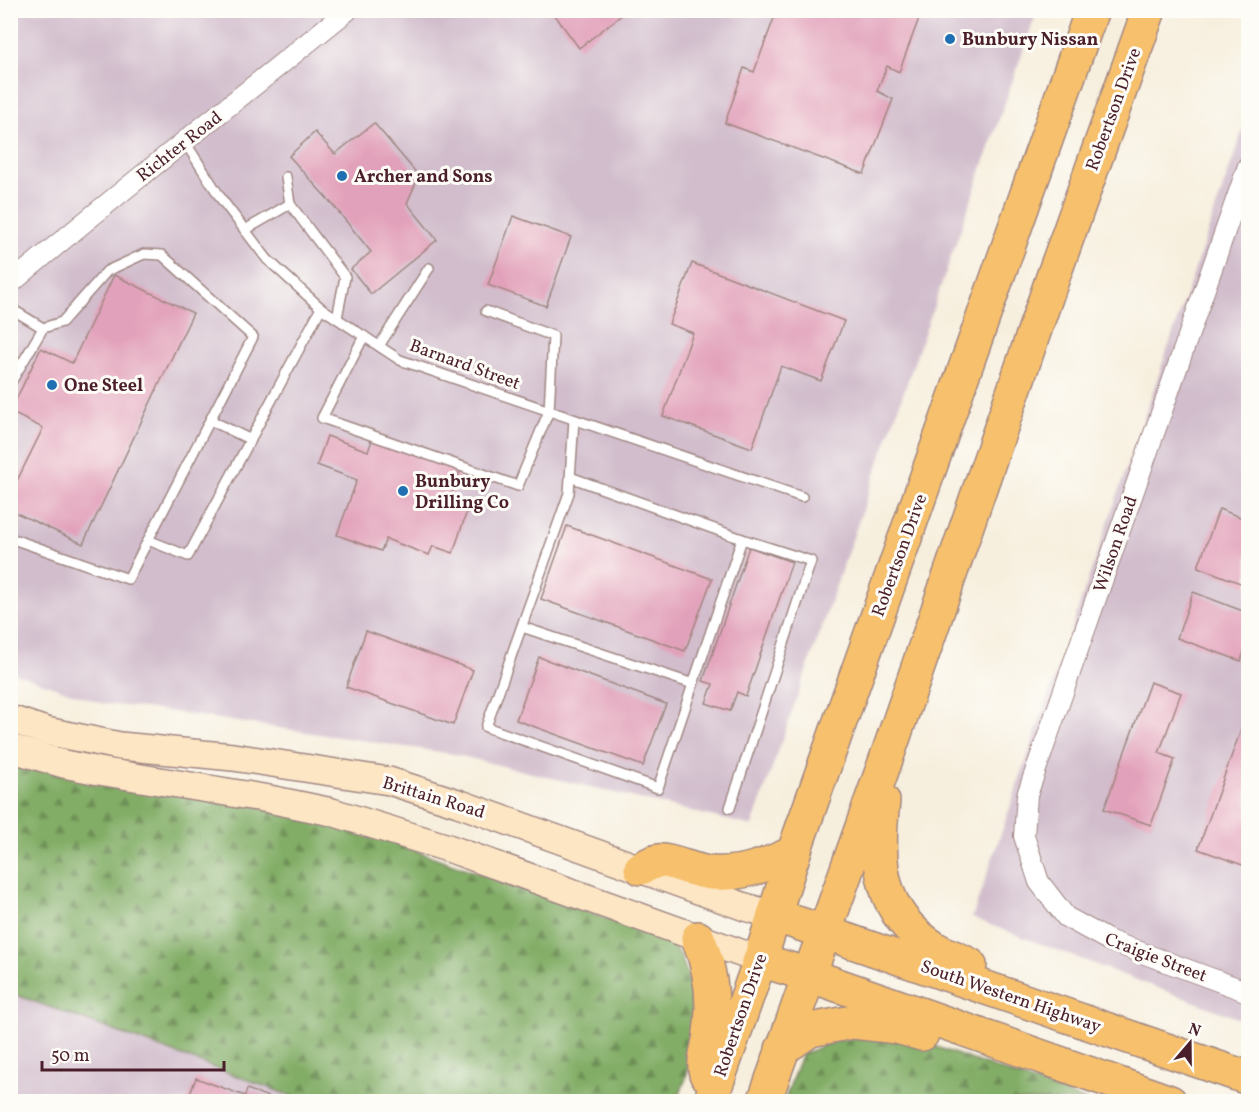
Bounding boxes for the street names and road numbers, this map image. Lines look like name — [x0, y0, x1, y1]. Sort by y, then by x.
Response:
street label: Robertson Drive — [1081, 45, 1148, 174]
street label: Richter Road — [132, 106, 228, 189]
street label: Barnard Street — [406, 334, 523, 397]
street label: Robertson Drive — [867, 491, 934, 620]
street label: Wilson Road — [1088, 493, 1145, 596]
street label: Brittain Road — [379, 771, 488, 826]
street label: Craigie Street — [1101, 927, 1210, 989]
street label: Robertson Drive — [709, 950, 774, 1081]
street label: South Western Highway — [917, 955, 1104, 1040]

